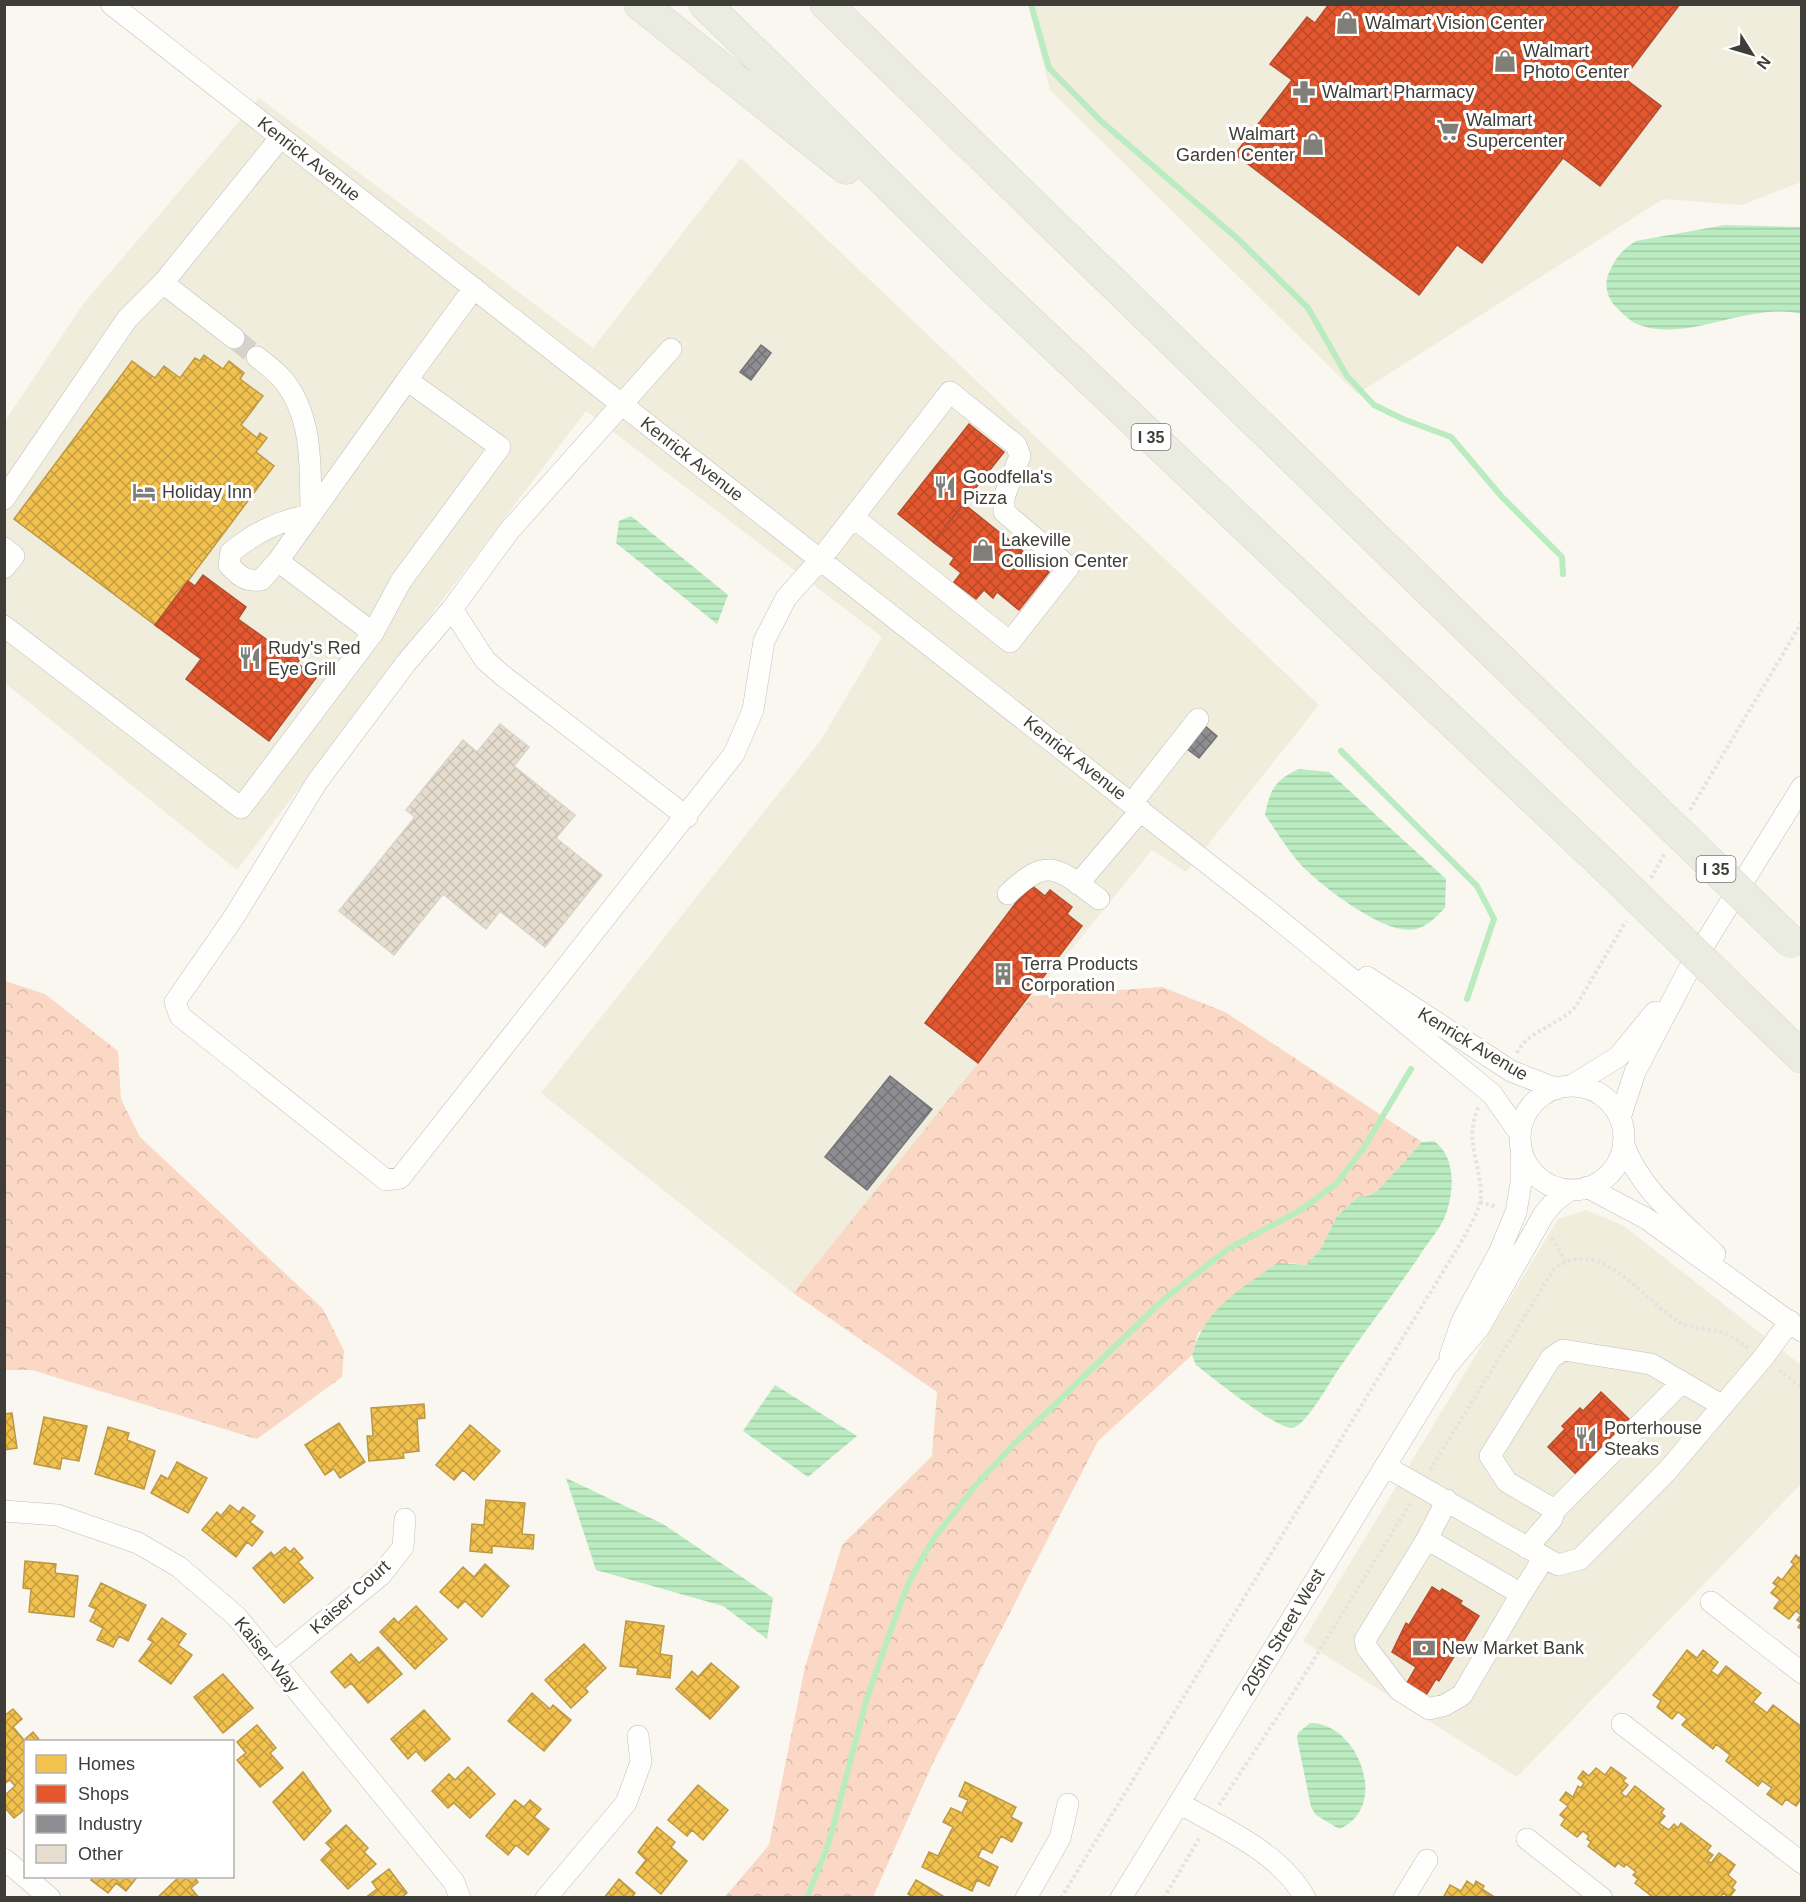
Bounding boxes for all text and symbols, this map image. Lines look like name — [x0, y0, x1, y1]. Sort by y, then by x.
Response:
shop icon: Walmart Vision Center — [1334, 10, 1360, 36]
place label: Walmart Vision Center — [1365, 13, 1544, 33]
north arrow — [1722, 24, 1782, 84]
place label: Walmart Photo Center — [1523, 41, 1629, 82]
shop icon: Walmart Photo Center — [1492, 48, 1518, 74]
text: N — [1753, 53, 1774, 72]
pharmacy icon: Walmart Pharmacy — [1291, 79, 1317, 105]
place label: Walmart Pharmacy — [1322, 82, 1474, 102]
place label: Walmart Supercenter — [1466, 110, 1564, 151]
street label: Kenrick Avenue — [254, 113, 364, 205]
supermarket icon: Walmart Supercenter — [1435, 117, 1461, 143]
place label: Walmart Garden Center — [1176, 124, 1295, 165]
shop icon: Walmart Garden Center — [1300, 131, 1326, 157]
street label: Kenrick Avenue — [637, 413, 747, 505]
road number: I 35 — [1132, 424, 1170, 450]
place label: Goodfella's Pizza — [963, 467, 1053, 508]
restaurant icon: Goodfella's Pizza — [932, 474, 958, 500]
hotel icon: Holiday Inn — [131, 479, 157, 505]
place label: Holiday Inn — [162, 482, 252, 502]
place label: Lakeville Collision Center — [1001, 530, 1128, 571]
shop icon: Lakeville Collision Center — [970, 537, 996, 563]
place label: Rudy's Red Eye Grill — [268, 638, 360, 679]
restaurant icon: Rudy's Red Eye Grill — [237, 645, 263, 671]
street label: Kenrick Avenue — [1020, 712, 1130, 804]
road number: I 35 — [1696, 856, 1736, 882]
place label: Terra Products Corporation — [1021, 954, 1138, 995]
building icon: Terra Products Corporation — [990, 961, 1016, 987]
street label: Kenrick Avenue — [1414, 1003, 1532, 1085]
place label: Porterhouse Steaks — [1604, 1418, 1702, 1459]
restaurant icon: Porterhouse Steaks — [1573, 1425, 1599, 1451]
street label: Kaiser Court — [306, 1556, 394, 1638]
street label: 205th Street West — [1237, 1565, 1329, 1699]
street label: Kaiser Way — [230, 1613, 304, 1697]
bank icon: New Market Bank — [1411, 1635, 1437, 1661]
place label: New Market Bank — [1442, 1638, 1585, 1658]
legend — [24, 1740, 234, 1878]
text: Homes — [78, 1754, 135, 1774]
text: Shops — [78, 1784, 129, 1804]
text: Industry — [78, 1814, 142, 1834]
text: Other — [78, 1844, 123, 1864]

